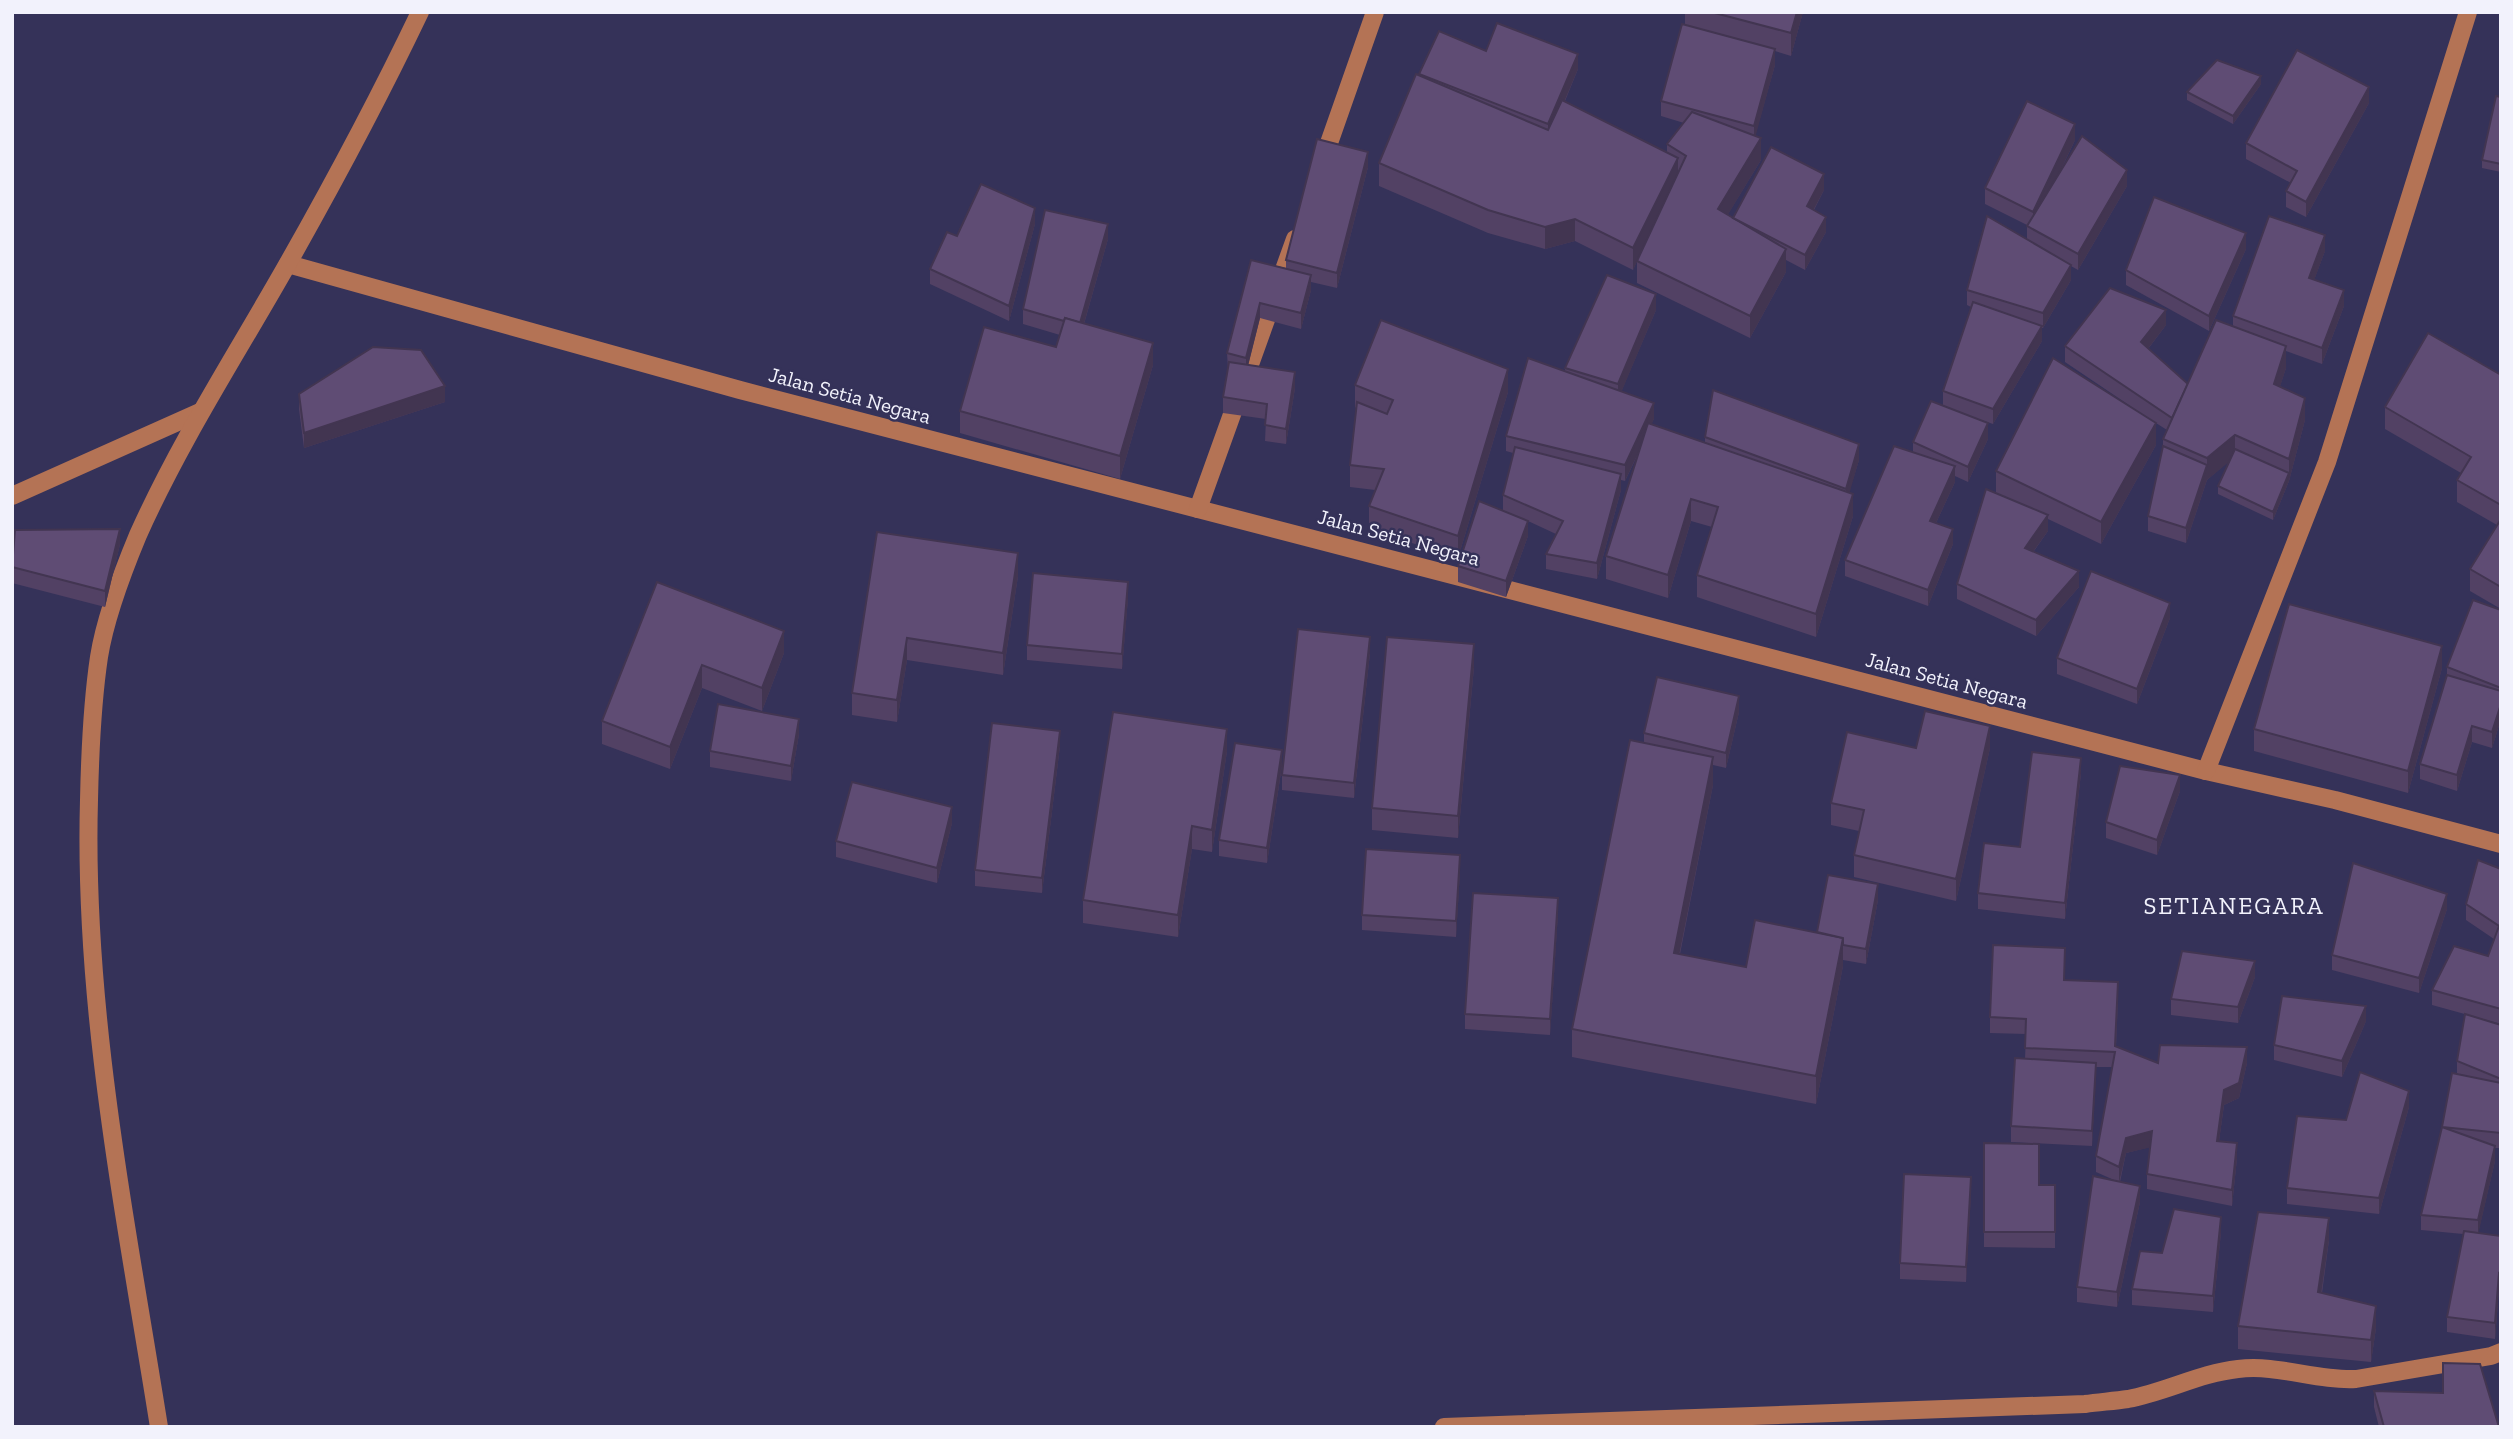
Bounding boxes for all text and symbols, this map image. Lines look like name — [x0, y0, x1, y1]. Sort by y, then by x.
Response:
street label: Jalan Setia Negara — [766, 361, 934, 429]
street label: Jalan Setia Negara — [1315, 503, 1483, 571]
street label: Jalan Setia Negara — [1863, 646, 2031, 714]
district label: SETIANEGARA — [2143, 891, 2325, 920]

